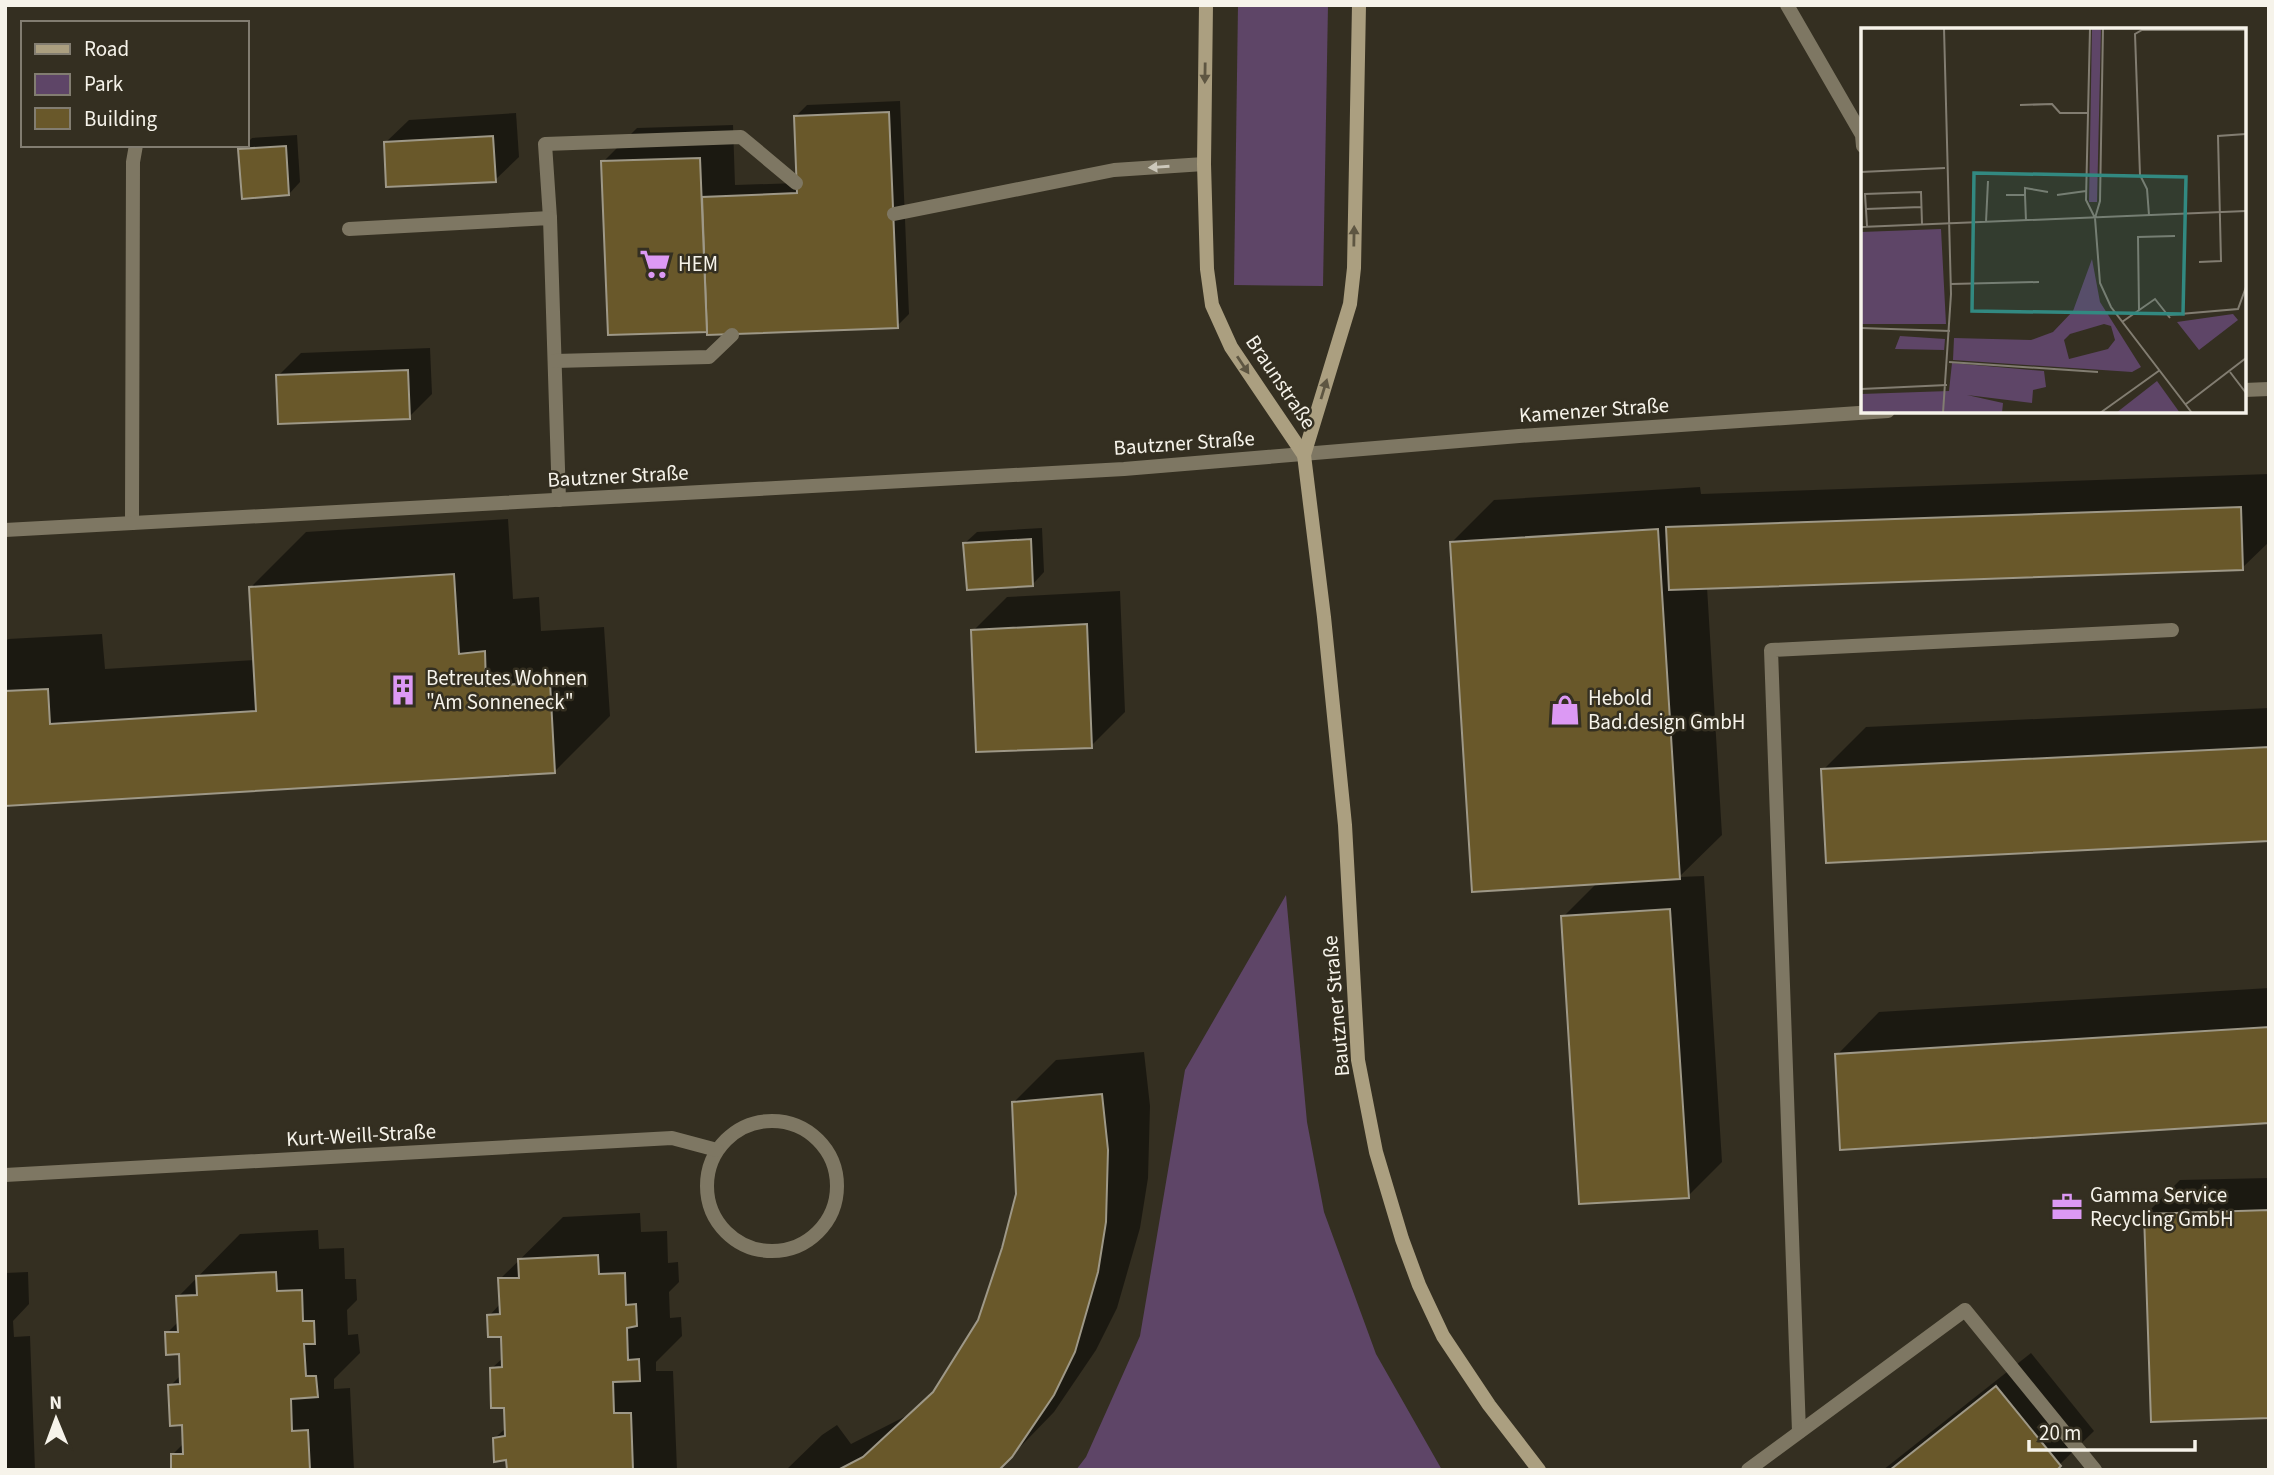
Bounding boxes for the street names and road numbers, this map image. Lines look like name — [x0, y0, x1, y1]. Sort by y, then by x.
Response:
street label: Braunstraße — [1238, 329, 1324, 435]
street label: Kamenzer Straße — [1518, 390, 1670, 430]
street label: Bautzner Straße — [1112, 423, 1256, 463]
street label: Bautzner Straße — [547, 457, 689, 495]
street label: Bautzner Straße — [1315, 934, 1357, 1078]
street label: Kurt-Weill-Straße — [285, 1116, 437, 1154]

